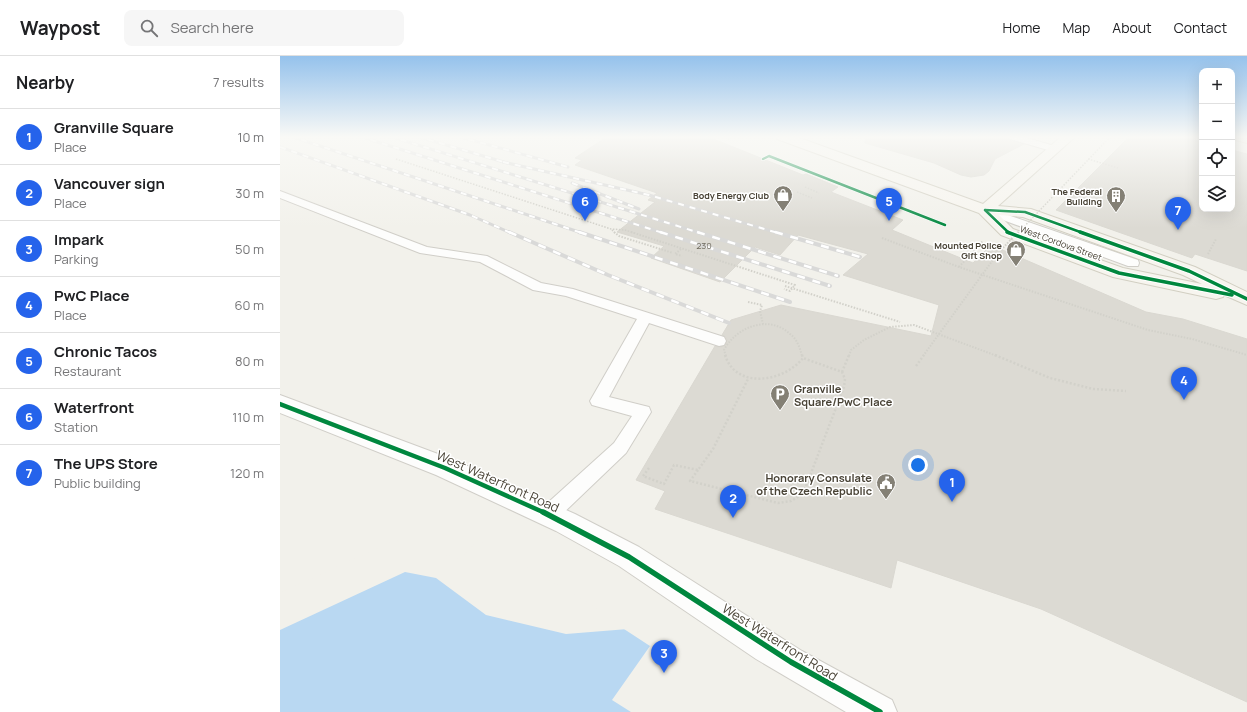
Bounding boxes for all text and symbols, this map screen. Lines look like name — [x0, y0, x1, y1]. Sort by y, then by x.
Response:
search box — [124, 10, 404, 46]
text: Waypost — [20, 15, 100, 41]
icon: search — [138, 17, 160, 39]
text: Search here — [170, 17, 254, 38]
text: Home — [1003, 18, 1040, 37]
text: Map — [1062, 18, 1090, 37]
text: About — [1112, 18, 1152, 37]
text: Contact — [1174, 18, 1227, 37]
map controls — [1199, 68, 1235, 212]
button: + — [1199, 68, 1235, 104]
text: Nearby — [16, 71, 74, 94]
text: 7 results — [213, 73, 264, 91]
button: − — [1199, 104, 1235, 140]
text: Granville Square — [54, 117, 174, 138]
text: 1 — [26, 128, 32, 146]
text: 10 m — [237, 128, 264, 146]
text: Place — [54, 138, 87, 156]
button: locate — [1199, 140, 1235, 176]
text: Vancouver sign — [54, 173, 165, 194]
button: layers — [1199, 176, 1235, 212]
text: 2 — [25, 184, 33, 202]
text: 30 m — [235, 184, 264, 202]
shop icon: Body Energy Club — [772, 184, 794, 212]
place label: The Federal Building — [1052, 185, 1102, 208]
building icon: The Federal Building — [1105, 185, 1127, 213]
pin: 6 — [572, 188, 598, 221]
pin: 5 — [876, 188, 902, 221]
place label: Body Energy Club — [693, 189, 769, 202]
text: Place — [54, 194, 87, 212]
pin: 7 — [1165, 197, 1191, 230]
street label: West Cordova Street — [1018, 222, 1104, 264]
text: Impark — [54, 229, 104, 250]
house number: 230 — [696, 239, 712, 252]
place label: Mounted Police Gift Shop — [934, 239, 1003, 262]
shop icon: Mounted Police Gift Shop — [1005, 239, 1027, 267]
text: 3 — [25, 240, 33, 258]
text: 50 m — [235, 240, 264, 258]
text: Parking — [54, 250, 98, 268]
text: PwC Place — [54, 285, 130, 306]
text: 4 — [25, 296, 33, 314]
text: 60 m — [234, 296, 264, 314]
text: Place — [54, 306, 87, 324]
text: Chronic Tacos — [54, 341, 157, 362]
text: 5 — [25, 352, 33, 370]
text: 80 m — [235, 352, 264, 370]
text: Restaurant — [54, 362, 121, 380]
pin: 4 — [1171, 367, 1197, 400]
place label: Granville Square/PwC Place — [794, 381, 893, 409]
parking icon: Granville Square/PwC Place — [769, 383, 791, 411]
text: Waterfront — [54, 397, 134, 418]
text: 6 — [25, 408, 33, 426]
text: 110 m — [232, 408, 264, 426]
text: Station — [54, 418, 98, 436]
street label: West Waterfront Road — [434, 446, 562, 516]
text: The UPS Store — [54, 453, 158, 474]
your location — [908, 455, 928, 475]
text: 7 — [26, 464, 32, 482]
text: 120 m — [230, 464, 264, 482]
pin: 1 — [939, 469, 965, 502]
place label: Honorary Consulate of the Czech Republic — [756, 470, 872, 498]
public building icon: Honorary Consulate of the Czech Republic — [875, 472, 897, 500]
text: Public building — [54, 474, 141, 492]
pin: 2 — [720, 485, 746, 518]
street label: West Waterfront Road — [719, 599, 841, 685]
pin: 3 — [651, 640, 677, 673]

